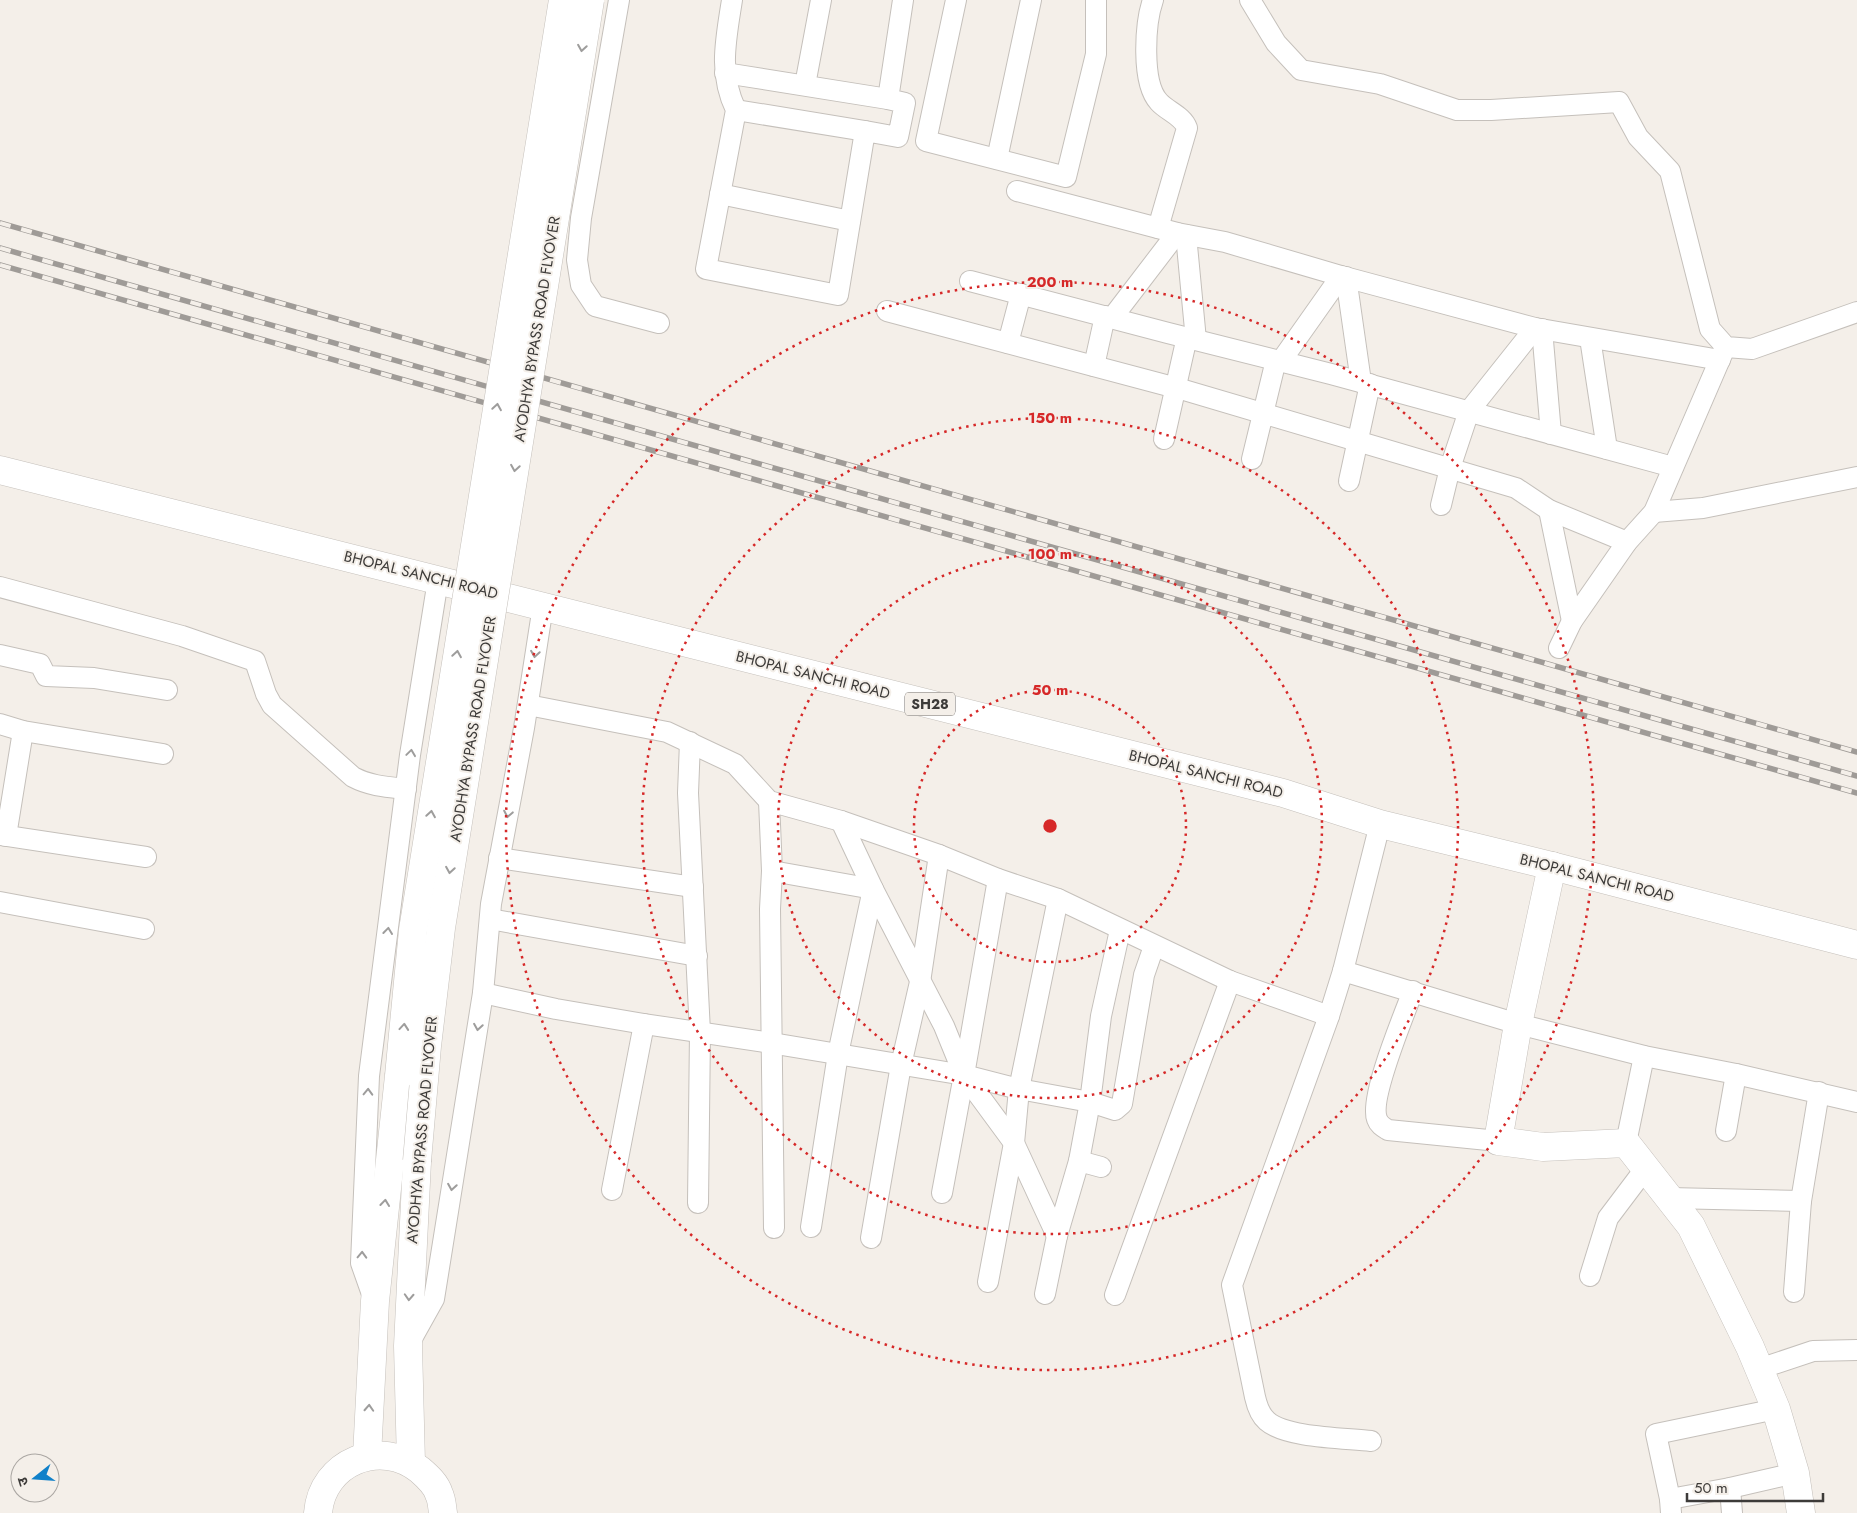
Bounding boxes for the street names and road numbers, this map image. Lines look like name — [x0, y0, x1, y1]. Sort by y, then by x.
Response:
street label: AYODHYA BYPASS ROAD FLYOVER — [508, 214, 566, 443]
street label: BHOPAL SANCHI ROAD — [342, 545, 500, 605]
street label: AYODHYA BYPASS ROAD FLYOVER — [444, 614, 502, 843]
street label: BHOPAL SANCHI ROAD — [734, 645, 892, 705]
road number: SH28 — [905, 692, 955, 716]
street label: BHOPAL SANCHI ROAD — [1127, 744, 1285, 804]
street label: BHOPAL SANCHI ROAD — [1518, 848, 1676, 908]
street label: AYODHYA BYPASS ROAD FLYOVER — [401, 1015, 443, 1245]

